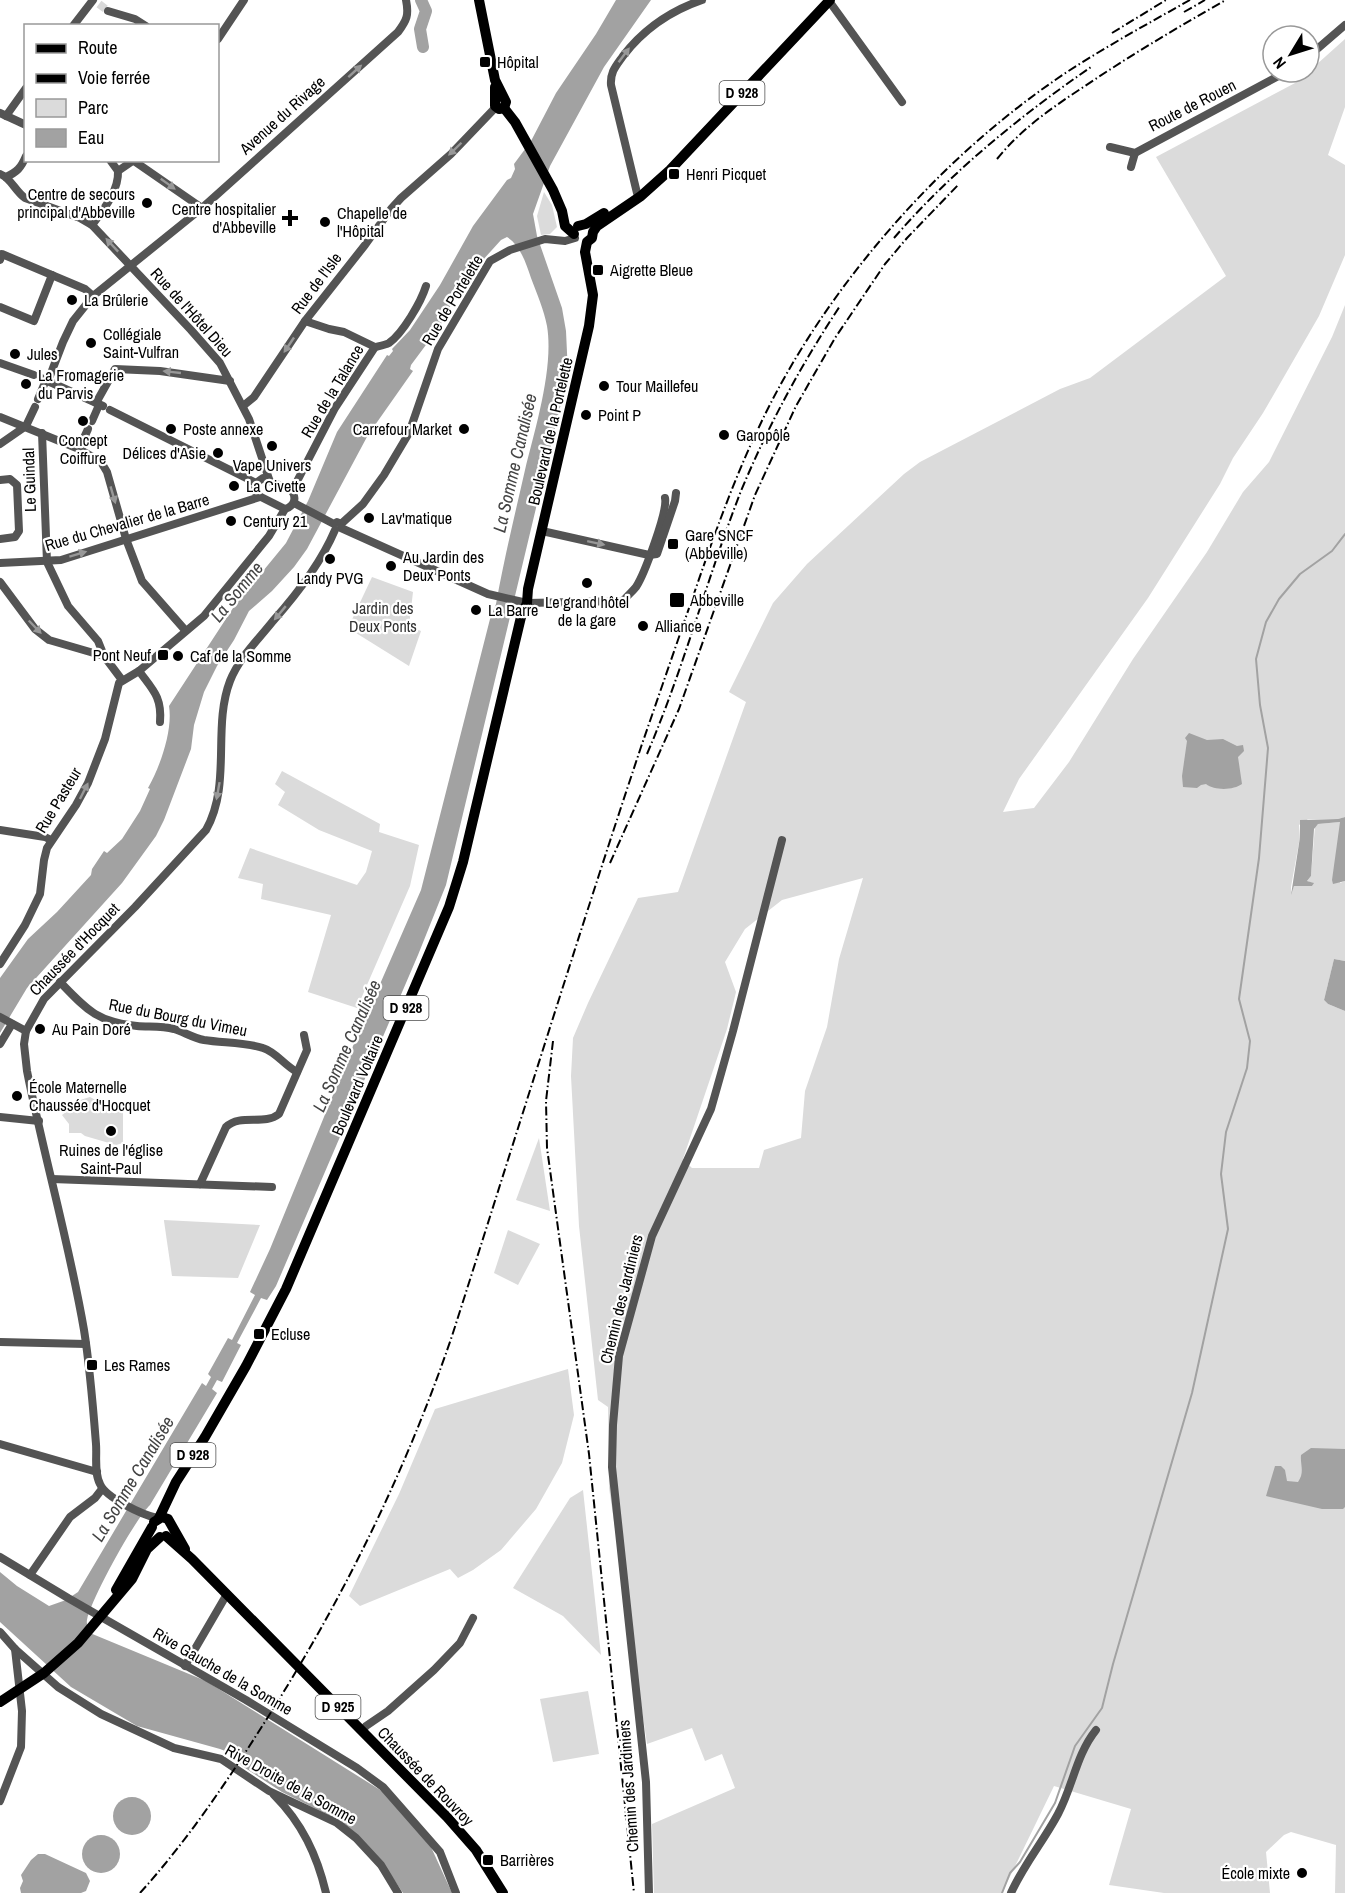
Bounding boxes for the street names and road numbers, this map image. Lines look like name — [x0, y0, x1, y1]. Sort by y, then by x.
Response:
street label: Avenue du Rivage — [234, 71, 329, 160]
street label: Route de Rouen — [1144, 74, 1240, 136]
road number: D 928 — [720, 81, 764, 105]
street label: Rue de l'Isle — [286, 248, 346, 318]
street label: Rue de Portelette — [416, 251, 488, 349]
street label: Rue de l'Hôtel Dieu — [146, 263, 238, 361]
street label: Rue de la Talance — [296, 340, 368, 442]
street label: Boulevard de la Portelette — [522, 355, 578, 507]
street label: Le Guindal — [17, 447, 41, 512]
street label: Rue du Chevalier de la Barre — [42, 488, 212, 556]
street label: Rue Pasteur — [30, 763, 87, 837]
street label: Chaussée d'Hocquet — [24, 897, 124, 1000]
street label: Rue du Bourg du Vimeu — [107, 993, 249, 1041]
road number: D 928 — [384, 996, 428, 1020]
street label: Boulevard Voltaire — [326, 1031, 388, 1139]
street label: Chemin des Jardiniers — [594, 1232, 648, 1366]
road number: D 928 — [170, 1443, 216, 1467]
street label: Rive Gauche de la Somme — [149, 1622, 297, 1720]
road number: D 925 — [316, 1695, 360, 1719]
street label: Chemin des Jardiniers — [612, 1719, 644, 1853]
street label: Chaussée de Rouvroy — [373, 1722, 479, 1831]
street label: Rive Droite de la Somme — [221, 1739, 361, 1829]

